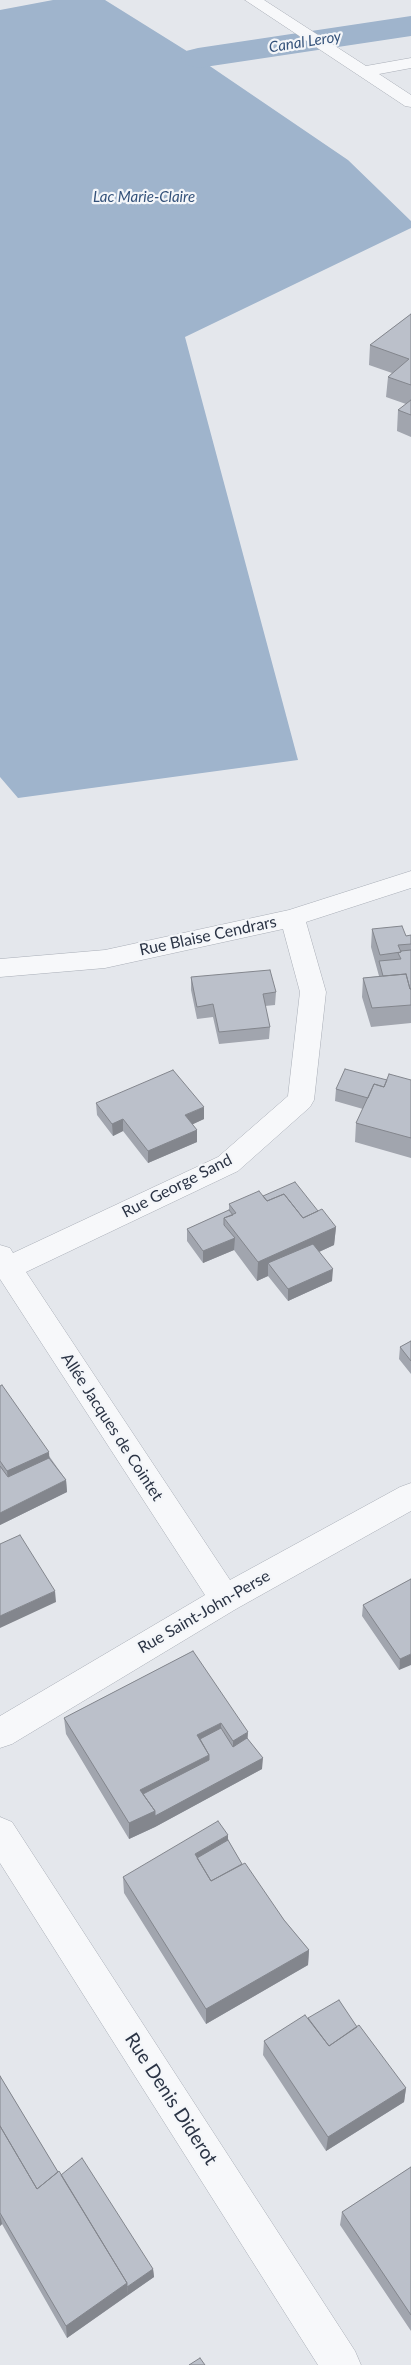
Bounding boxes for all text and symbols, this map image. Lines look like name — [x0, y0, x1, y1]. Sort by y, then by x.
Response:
water label: Canal Leroy — [268, 27, 342, 57]
water label: Lac Marie-Claire — [93, 188, 195, 206]
street label: Rue Blaise Cendrars — [138, 912, 278, 960]
street label: Rue George Sand — [119, 1150, 235, 1222]
street label: Allée Jacques de Cointet — [57, 1350, 167, 1504]
street label: Rue Saint-John-Perse — [135, 1566, 273, 1658]
street label: Rue Denis Diderot — [120, 2029, 222, 2169]

